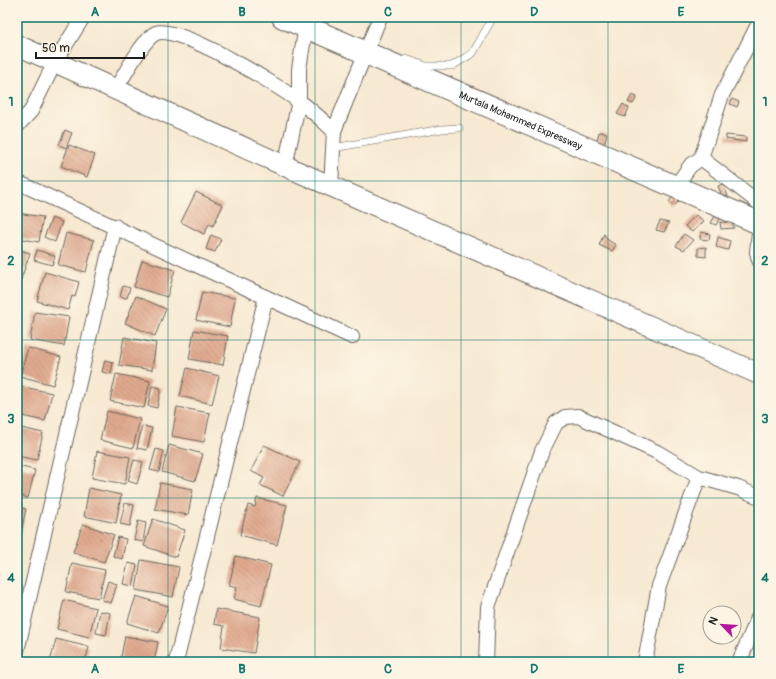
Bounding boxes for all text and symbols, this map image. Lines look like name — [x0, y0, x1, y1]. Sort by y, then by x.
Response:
text: A — [91, 4, 100, 20]
text: B — [238, 4, 246, 20]
text: C — [384, 4, 392, 20]
text: D — [530, 4, 538, 20]
text: E — [678, 4, 685, 20]
scale bar — [36, 34, 144, 60]
text: 50 m — [42, 41, 70, 56]
street label: Murtala Mohammed Expressway — [457, 89, 584, 153]
text: 1 — [8, 94, 14, 110]
text: 1 — [762, 94, 768, 110]
text: 2 — [7, 253, 15, 269]
text: 2 — [761, 253, 769, 269]
text: 3 — [7, 411, 15, 427]
text: 3 — [761, 411, 769, 427]
text: 4 — [7, 570, 15, 586]
text: 4 — [761, 570, 769, 586]
north arrow — [702, 605, 742, 645]
text: N — [706, 614, 721, 627]
text: A — [91, 661, 100, 677]
text: B — [238, 661, 246, 677]
text: C — [384, 661, 392, 677]
text: D — [530, 661, 538, 677]
text: E — [678, 661, 685, 677]

